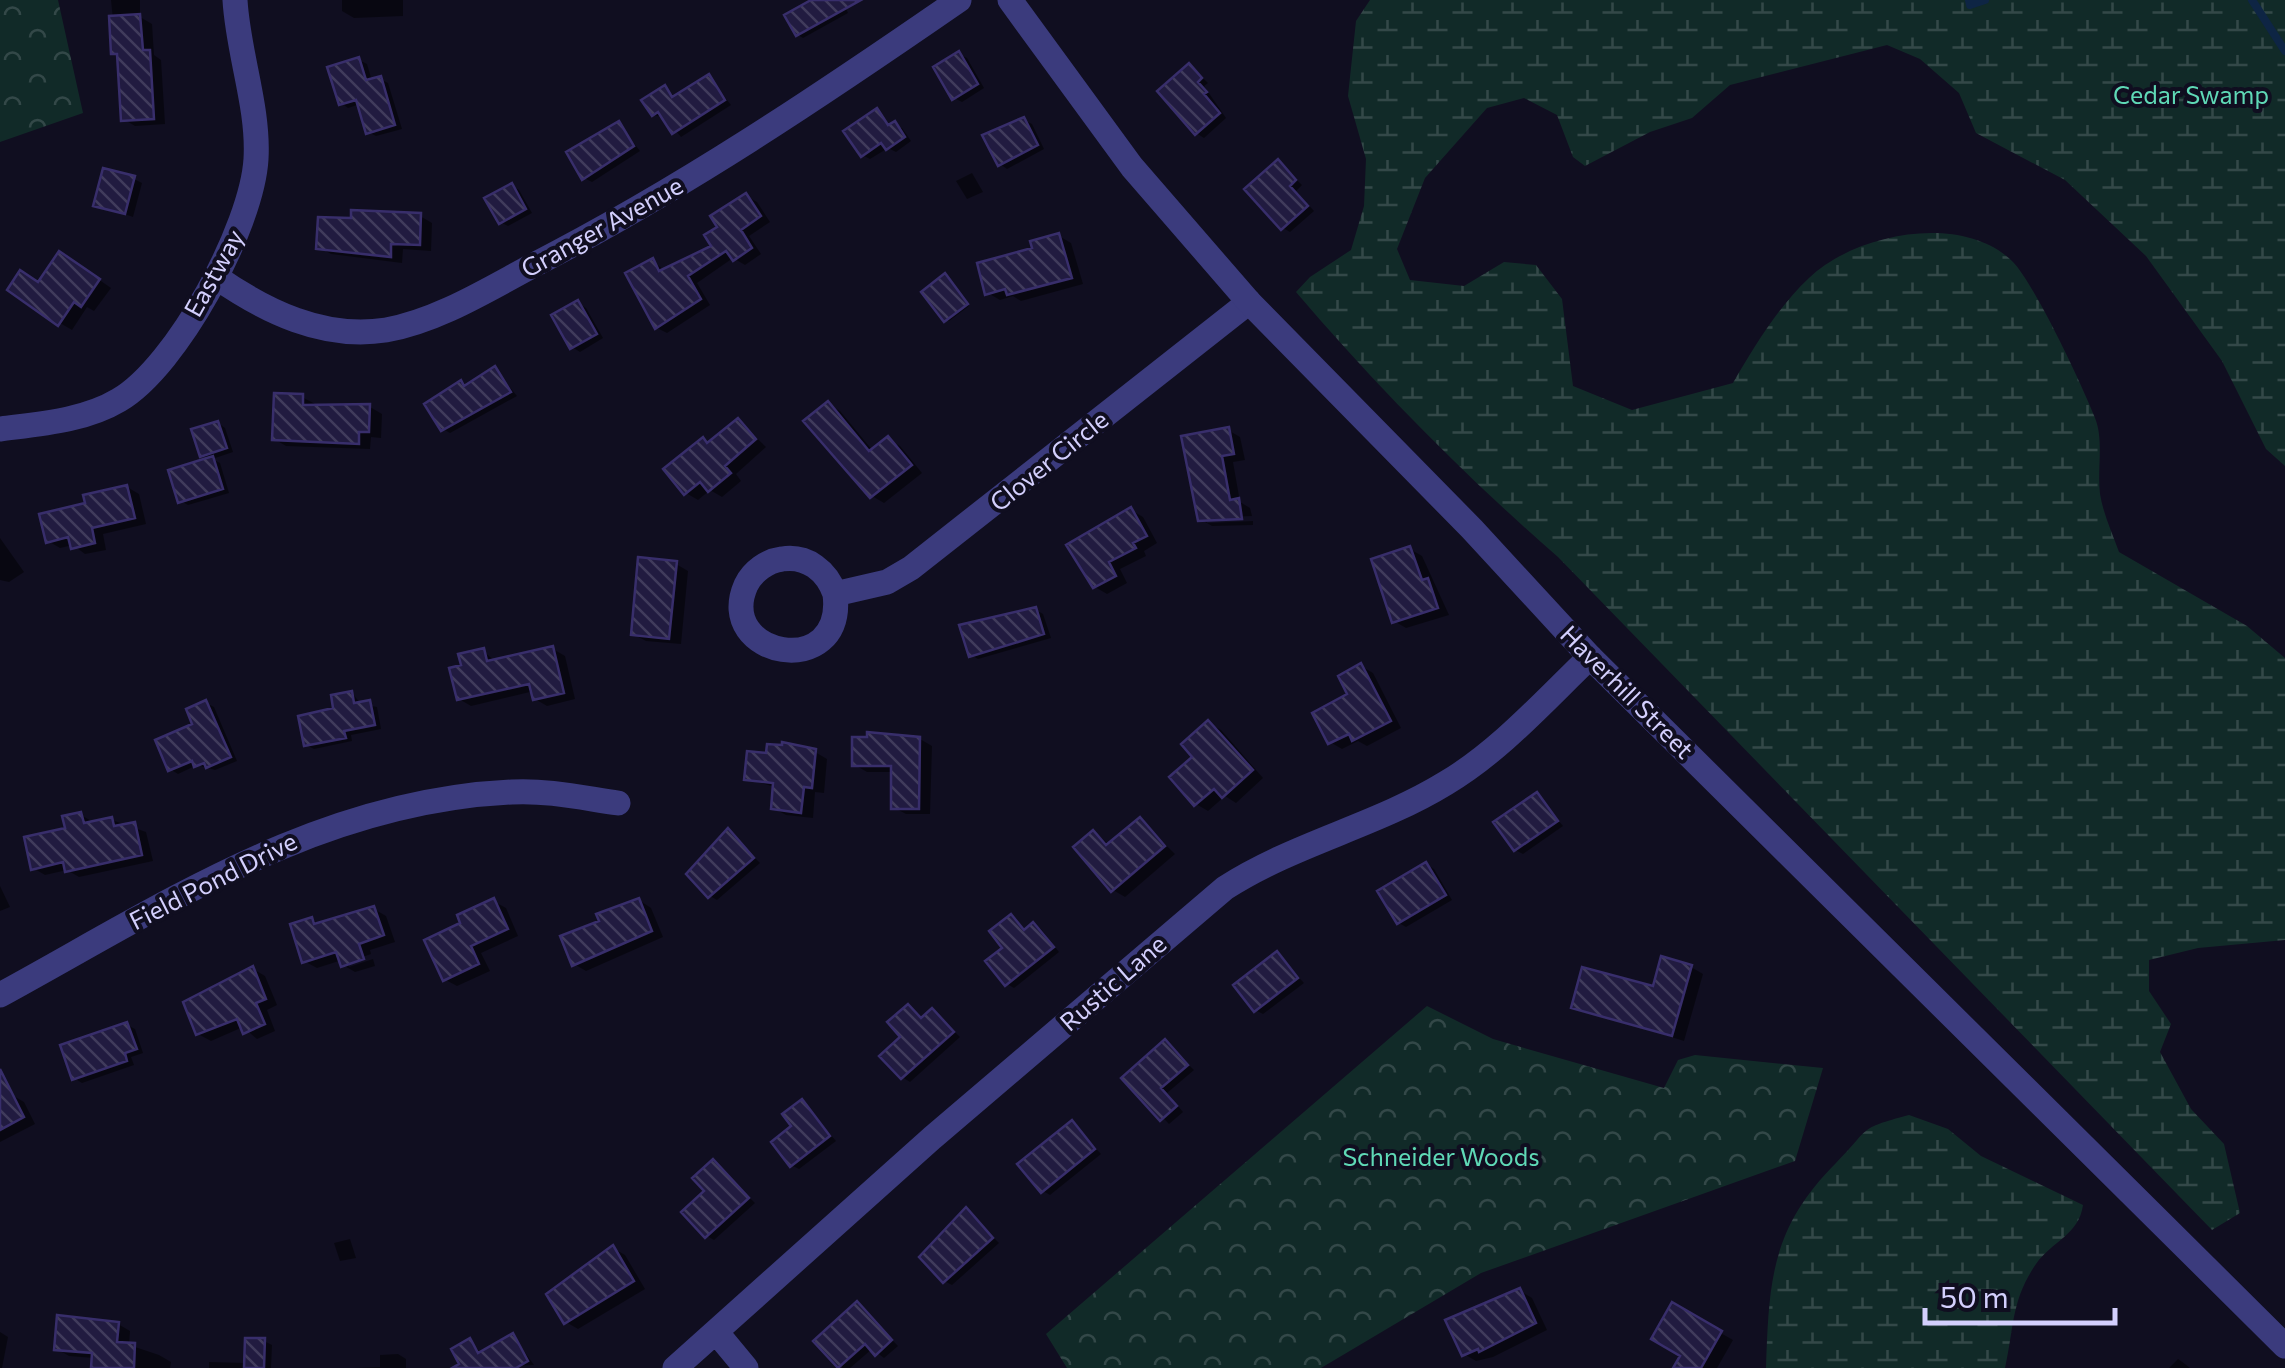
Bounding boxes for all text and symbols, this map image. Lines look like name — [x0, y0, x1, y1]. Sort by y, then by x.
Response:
park label: Cedar Swamp — [2113, 79, 2269, 109]
street label: Granger Avenue — [515, 169, 688, 283]
street label: Eastway — [177, 224, 249, 321]
street label: Clover Circle — [983, 403, 1114, 517]
street label: Haverhill Street — [1555, 618, 1701, 764]
street label: Field Pond Drive — [124, 825, 301, 935]
street label: Rustic Lane — [1053, 928, 1171, 1036]
park label: Schneider Woods — [1342, 1141, 1540, 1171]
scale bar — [1925, 1263, 2115, 1325]
text: 50 m — [1940, 1277, 2009, 1314]

